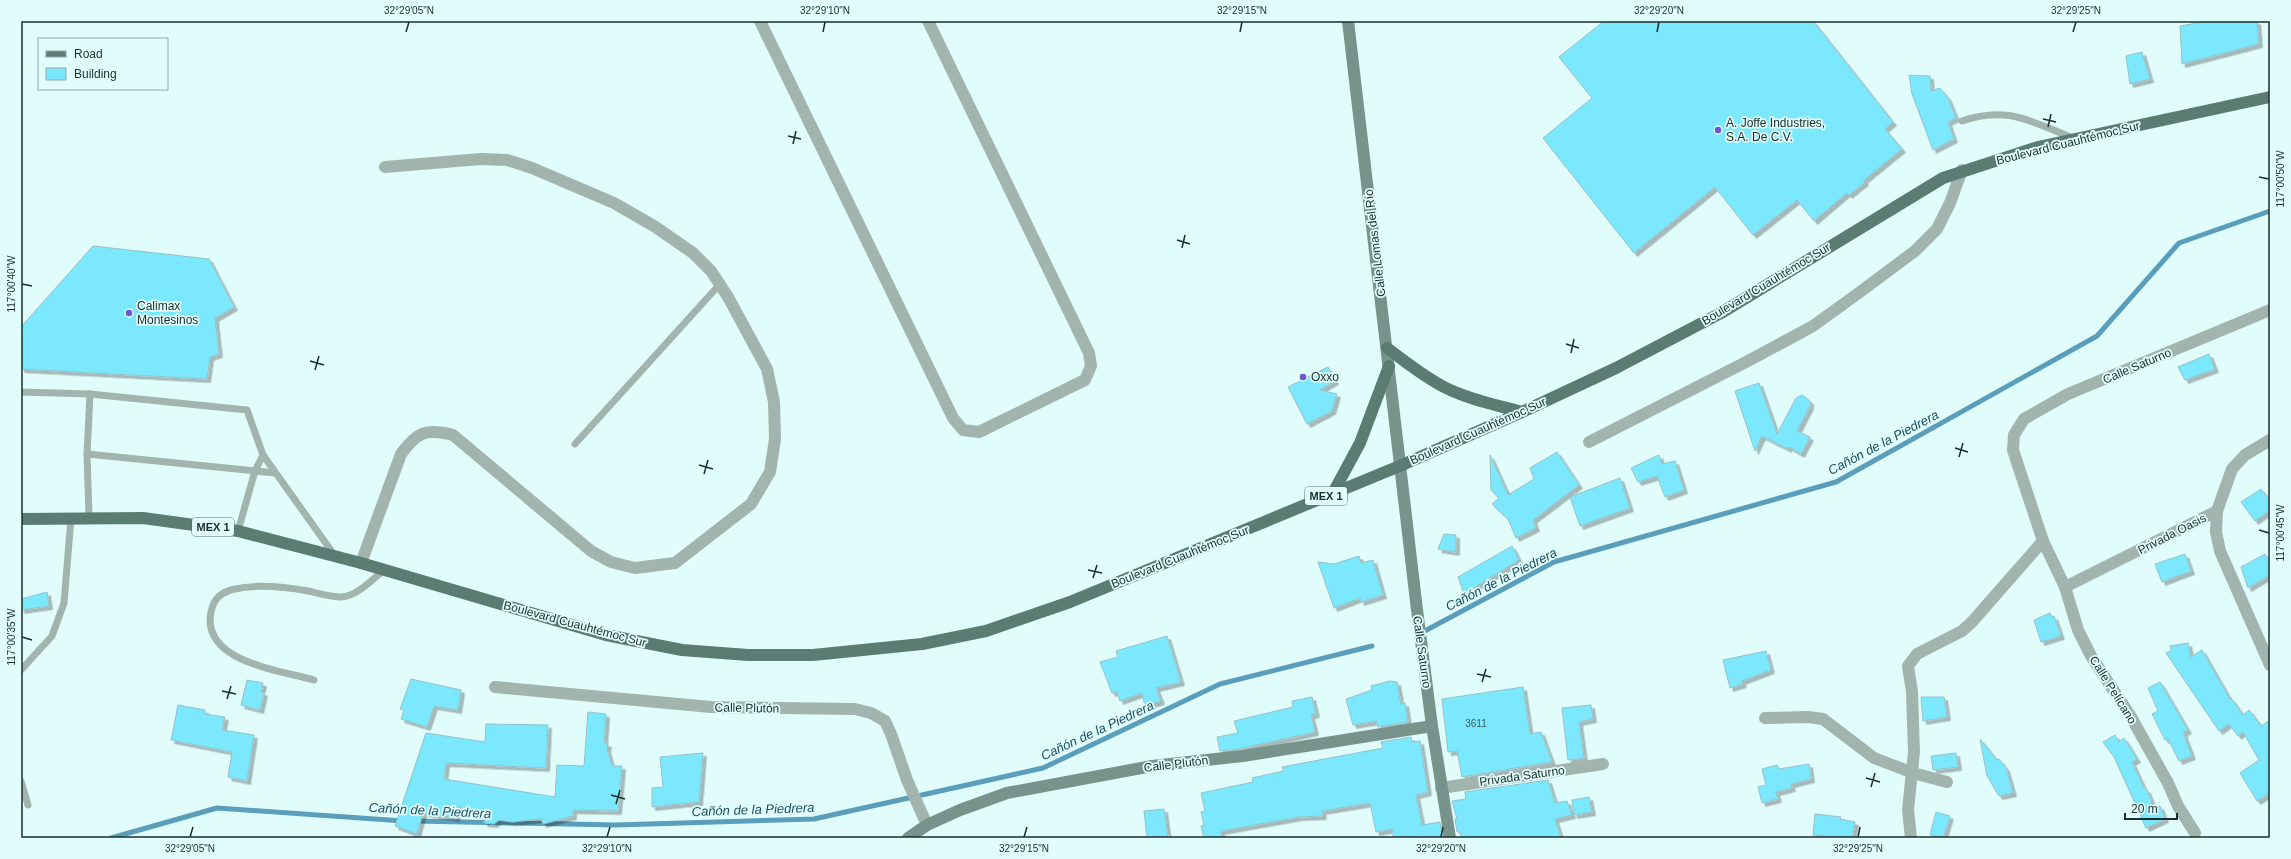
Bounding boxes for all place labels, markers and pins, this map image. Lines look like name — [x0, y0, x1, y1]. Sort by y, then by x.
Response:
place label: A. Joffe Industries, S.A. De C.V. — [1726, 116, 1825, 144]
marker: A. Joffe Industries, S.A. De C.V. — [1713, 125, 1723, 135]
place label: Calimax Montesinos — [137, 299, 198, 327]
marker: Calimax Montesinos — [124, 308, 134, 318]
place label: Oxxo — [1311, 370, 1339, 384]
marker: Oxxo — [1298, 372, 1308, 382]

